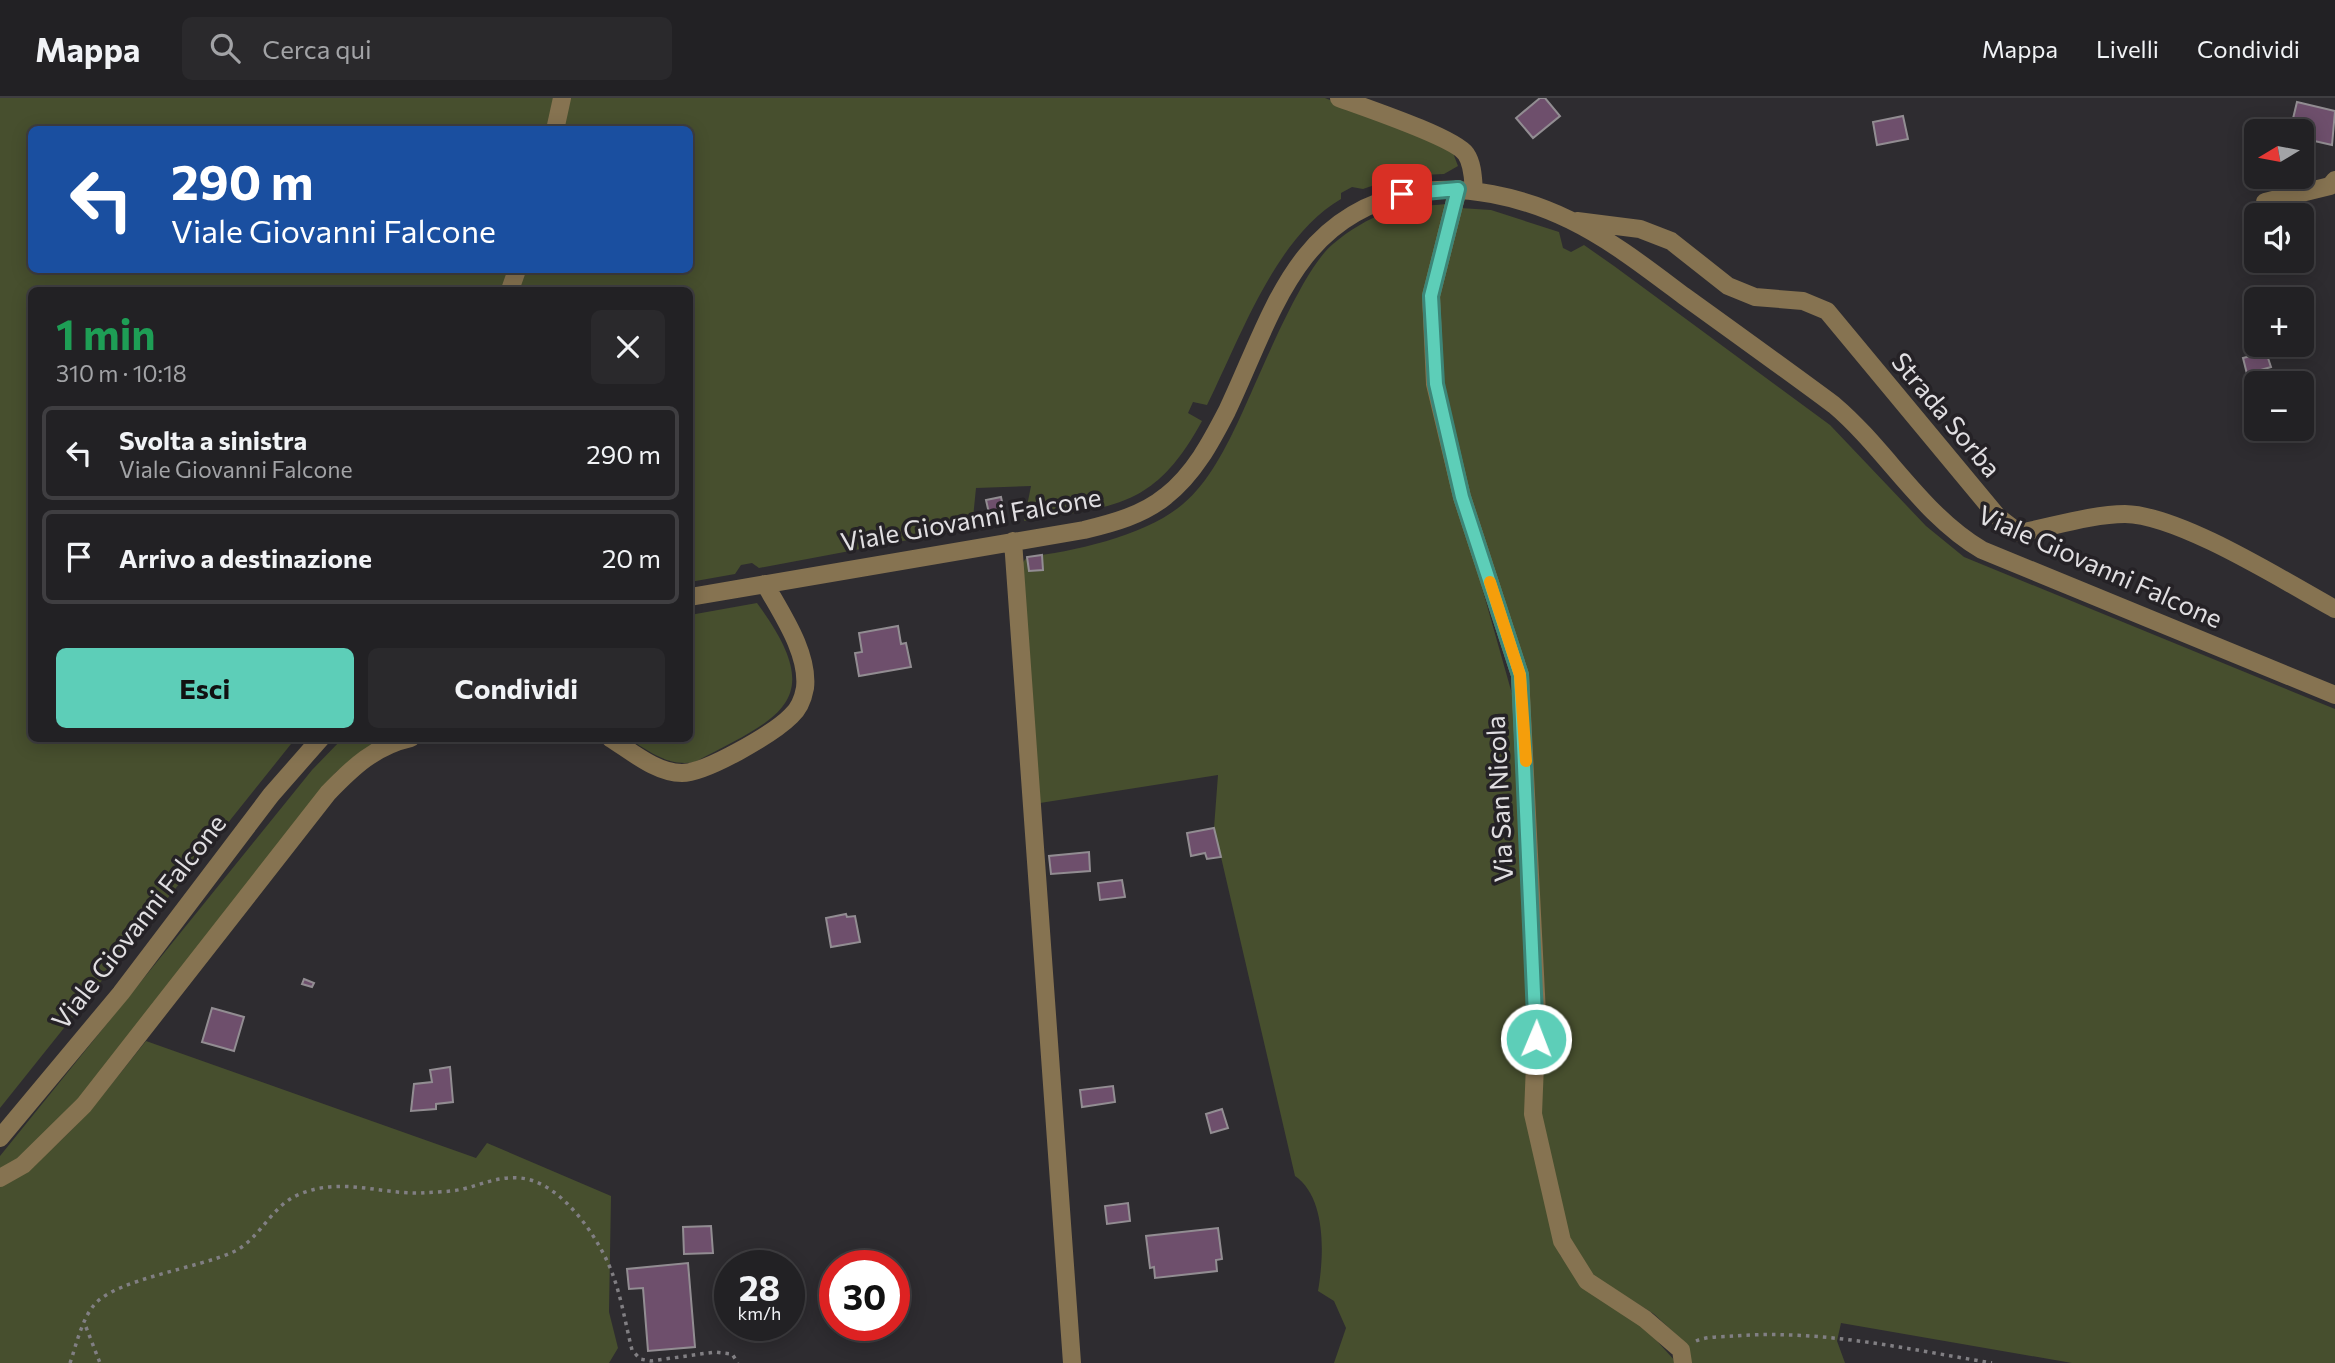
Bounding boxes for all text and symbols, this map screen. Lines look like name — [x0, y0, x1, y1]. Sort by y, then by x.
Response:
search box — [182, 17, 672, 80]
text: Mappa — [35, 28, 140, 69]
icon: search — [206, 29, 244, 67]
text: Cerca qui — [262, 33, 372, 64]
text: Mappa — [1982, 34, 2058, 63]
text: Livelli — [2096, 34, 2159, 63]
text: Condividi — [2197, 34, 2300, 63]
north arrow — [2244, 119, 2314, 189]
map controls — [2244, 119, 2314, 441]
text: 290 m — [171, 150, 313, 210]
icon: left — [56, 154, 147, 245]
pin — [1372, 164, 1432, 224]
icon: arrive — [1383, 175, 1421, 213]
button: sound — [2244, 203, 2314, 273]
text: Viale Giovanni Falcone — [171, 210, 496, 250]
button: + — [2244, 287, 2314, 357]
text: 1 min — [56, 307, 156, 359]
button: close — [591, 310, 665, 384]
street label: Strada Sorba — [1886, 345, 2008, 483]
text: 310 m · 10:18 — [56, 359, 187, 387]
button: − — [2244, 371, 2314, 441]
text: Svolta a sinistra — [119, 424, 307, 455]
icon: left — [60, 434, 98, 472]
text: 290 m — [586, 438, 661, 469]
text: Viale Giovanni Falcone — [119, 455, 353, 483]
street label: Viale Giovanni Falcone — [838, 480, 1103, 557]
street label: Viale Giovanni Falcone — [1974, 498, 2227, 633]
icon: arrive — [60, 538, 98, 576]
text: Arrivo a destinazione — [119, 542, 372, 573]
text: 20 m — [602, 542, 661, 573]
button: Esci — [56, 648, 354, 728]
button: Condividi — [368, 648, 665, 728]
street label: Via San Nicola — [1479, 715, 1518, 883]
street label: Viale Giovanni Falcone — [44, 808, 231, 1035]
position arrow — [1499, 1002, 1573, 1076]
speed limit sign: 30 — [819, 1250, 910, 1341]
text: 28 — [739, 1265, 780, 1308]
text: km/h — [738, 1302, 781, 1324]

